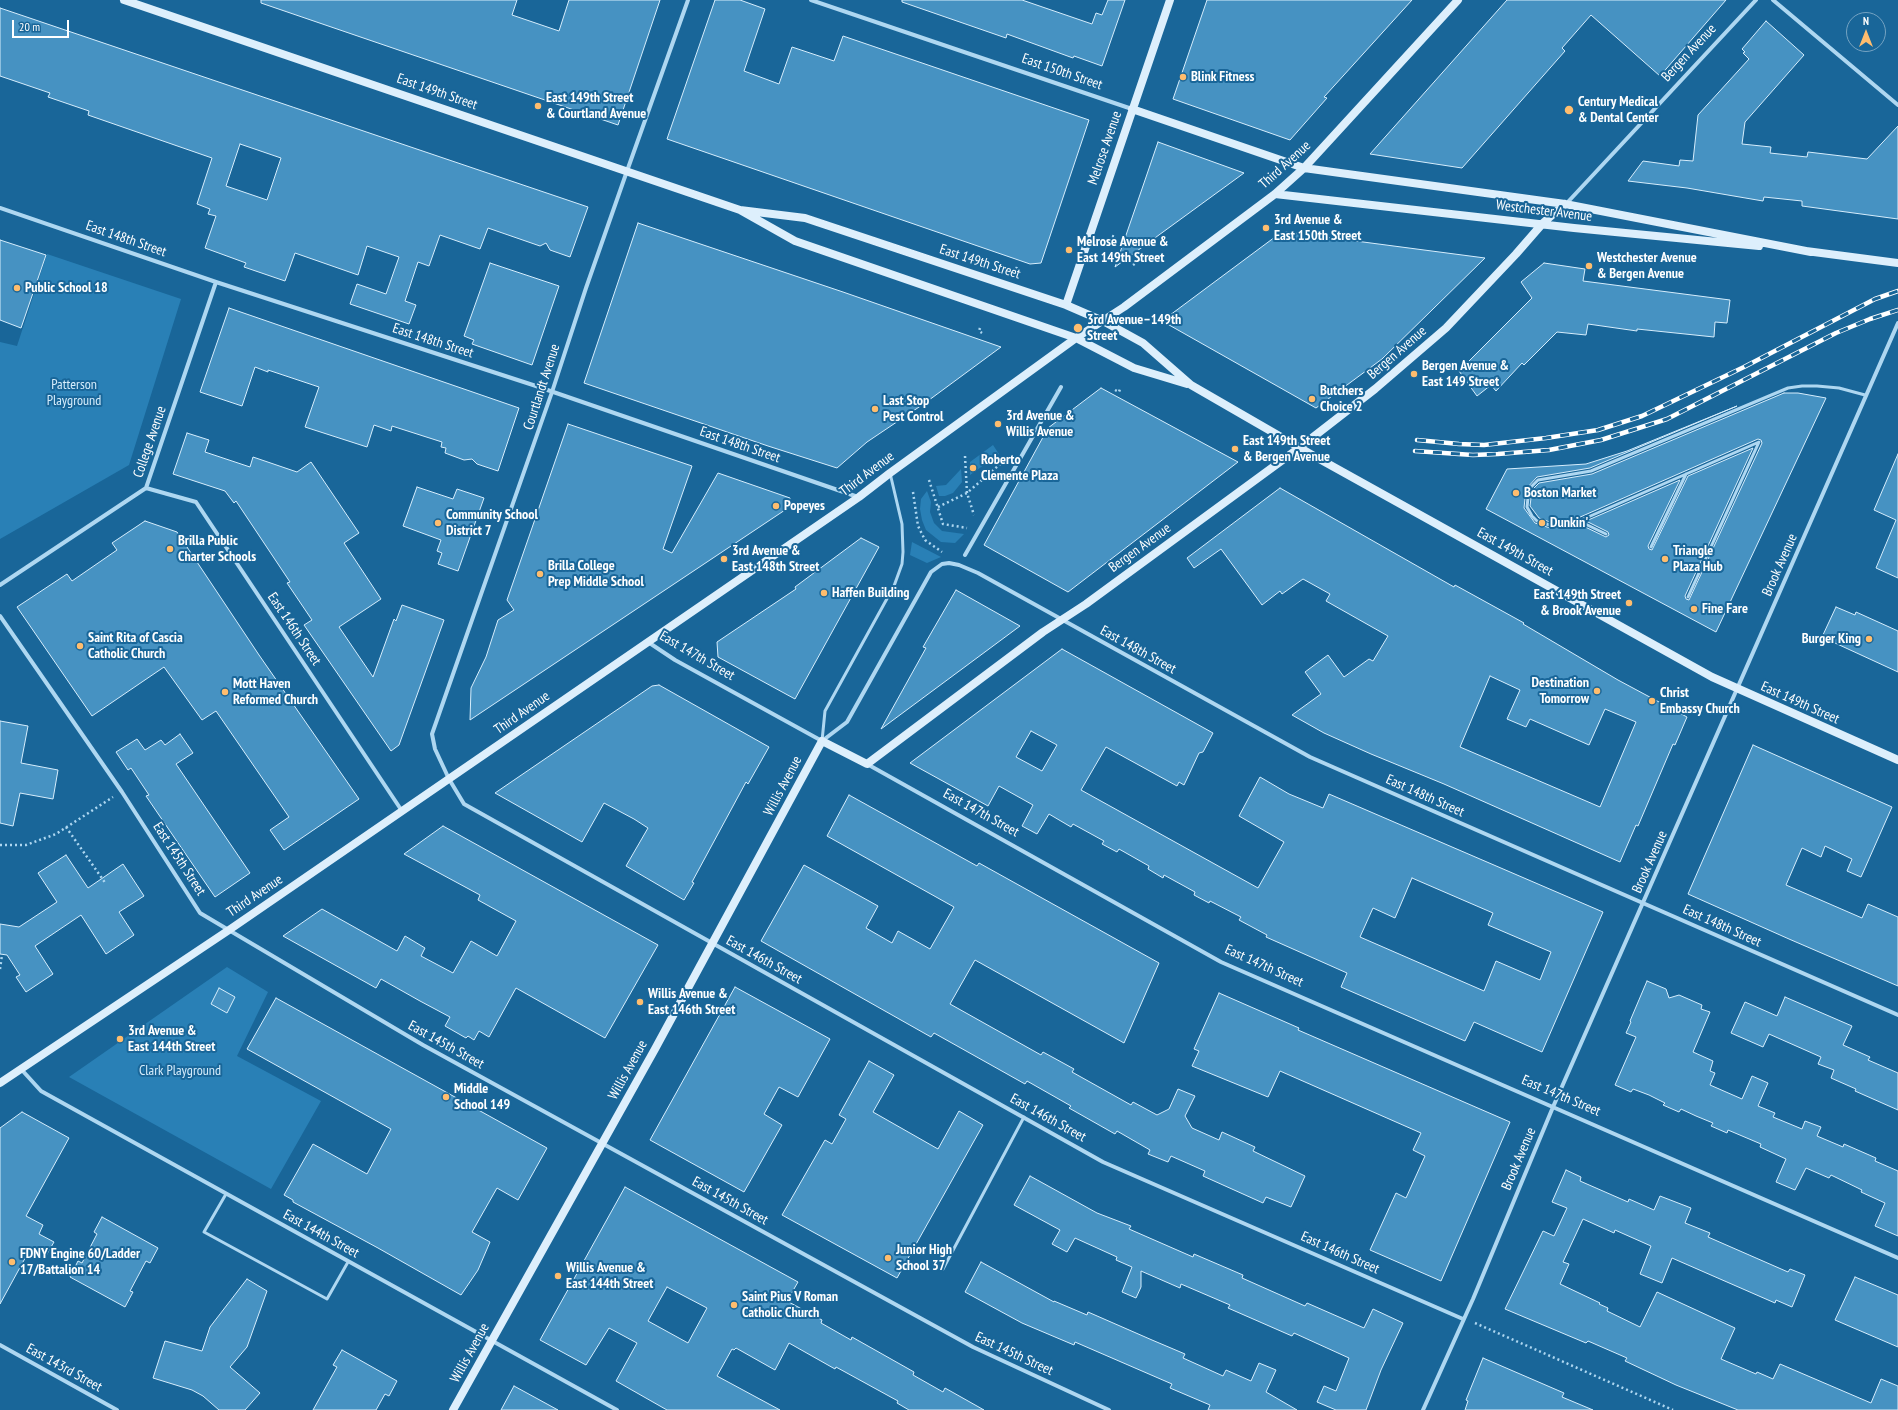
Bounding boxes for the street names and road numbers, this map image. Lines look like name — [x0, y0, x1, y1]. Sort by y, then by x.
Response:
street label: Bergen Avenue — [1658, 21, 1720, 85]
street label: East 150th Street — [1020, 50, 1104, 94]
street label: East 149th Street — [395, 70, 479, 114]
street label: Melrose Avenue — [1085, 109, 1125, 187]
street label: Third Avenue — [1256, 137, 1314, 193]
street label: Westchester Avenue — [1495, 197, 1593, 225]
street label: East 148th Street — [84, 217, 168, 261]
street label: East 149th Street — [937, 241, 1023, 283]
street label: East 148th Street — [390, 320, 476, 362]
street label: Bergen Avenue — [1364, 323, 1430, 383]
street label: Courtlandt Avenue — [520, 342, 564, 432]
street label: College Avenue — [130, 404, 170, 480]
street label: East 148th Street — [698, 423, 782, 467]
street label: Third Avenue — [836, 448, 898, 500]
street label: Bergen Avenue — [1106, 520, 1174, 576]
street label: East 149th Street — [1474, 524, 1556, 580]
street label: Brook Avenue — [1759, 531, 1801, 599]
street label: East 146th Street — [264, 589, 324, 669]
street label: East 148th Street — [1097, 622, 1179, 678]
street label: East 147th Street — [656, 628, 738, 684]
street label: East 149th Street — [1758, 678, 1842, 728]
street label: Third Avenue — [491, 688, 553, 738]
street label: Willis Avenue — [760, 753, 806, 819]
street label: East 148th Street — [1383, 771, 1467, 821]
street label: East 147th Street — [940, 785, 1022, 841]
street label: East 145th Street — [149, 819, 209, 899]
street label: Brook Avenue — [1629, 828, 1671, 896]
street label: Third Avenue — [224, 871, 286, 921]
street label: East 148th Street — [1680, 901, 1764, 951]
street label: East 146th Street — [723, 932, 805, 988]
street label: East 147th Street — [1222, 941, 1306, 991]
street label: East 145th Street — [405, 1017, 487, 1073]
street label: Willis Avenue — [605, 1037, 651, 1103]
street label: East 147th Street — [1519, 1072, 1603, 1120]
street label: East 146th Street — [1007, 1090, 1089, 1146]
street label: Brook Avenue — [1498, 1125, 1540, 1193]
street label: East 145th Street — [689, 1173, 771, 1229]
street label: East 144th Street — [280, 1206, 362, 1262]
street label: East 146th Street — [1298, 1228, 1382, 1278]
street label: Willis Avenue — [447, 1320, 493, 1386]
street label: East 145th Street — [972, 1329, 1056, 1379]
street label: East 143rd Street — [23, 1340, 105, 1396]

